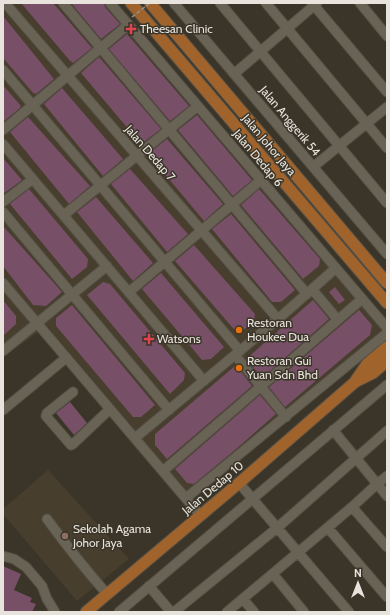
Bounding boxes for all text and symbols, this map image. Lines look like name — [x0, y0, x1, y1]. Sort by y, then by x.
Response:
place label: Theesan Clinic — [140, 21, 213, 36]
marker: Theesan Clinic — [125, 23, 137, 35]
street label: Jalan Anggerik 54 — [256, 82, 324, 159]
street label: Jalan Johor Jaya — [239, 110, 300, 179]
street label: Jalan Dedap 7 — [121, 121, 179, 184]
street label: Jalan Dedap 6 — [229, 125, 287, 189]
place label: Restoran Houkee Dua — [247, 315, 309, 344]
marker: Restoran Houkee Dua — [234, 325, 244, 335]
place label: Watsons — [157, 331, 201, 346]
marker: Watsons — [144, 334, 154, 344]
place label: Restoran Gui Yuan Sdn Bhd — [246, 353, 318, 382]
marker: Restoran Gui Yuan Sdn Bhd — [234, 363, 244, 373]
street label: Jalan Dedap 10 — [178, 458, 246, 518]
place label: Sekolah Agama Johor Jaya — [72, 521, 151, 550]
marker: Sekolah Agama Johor Jaya — [60, 531, 70, 541]
north arrow — [338, 563, 378, 603]
text: N — [354, 566, 362, 580]

